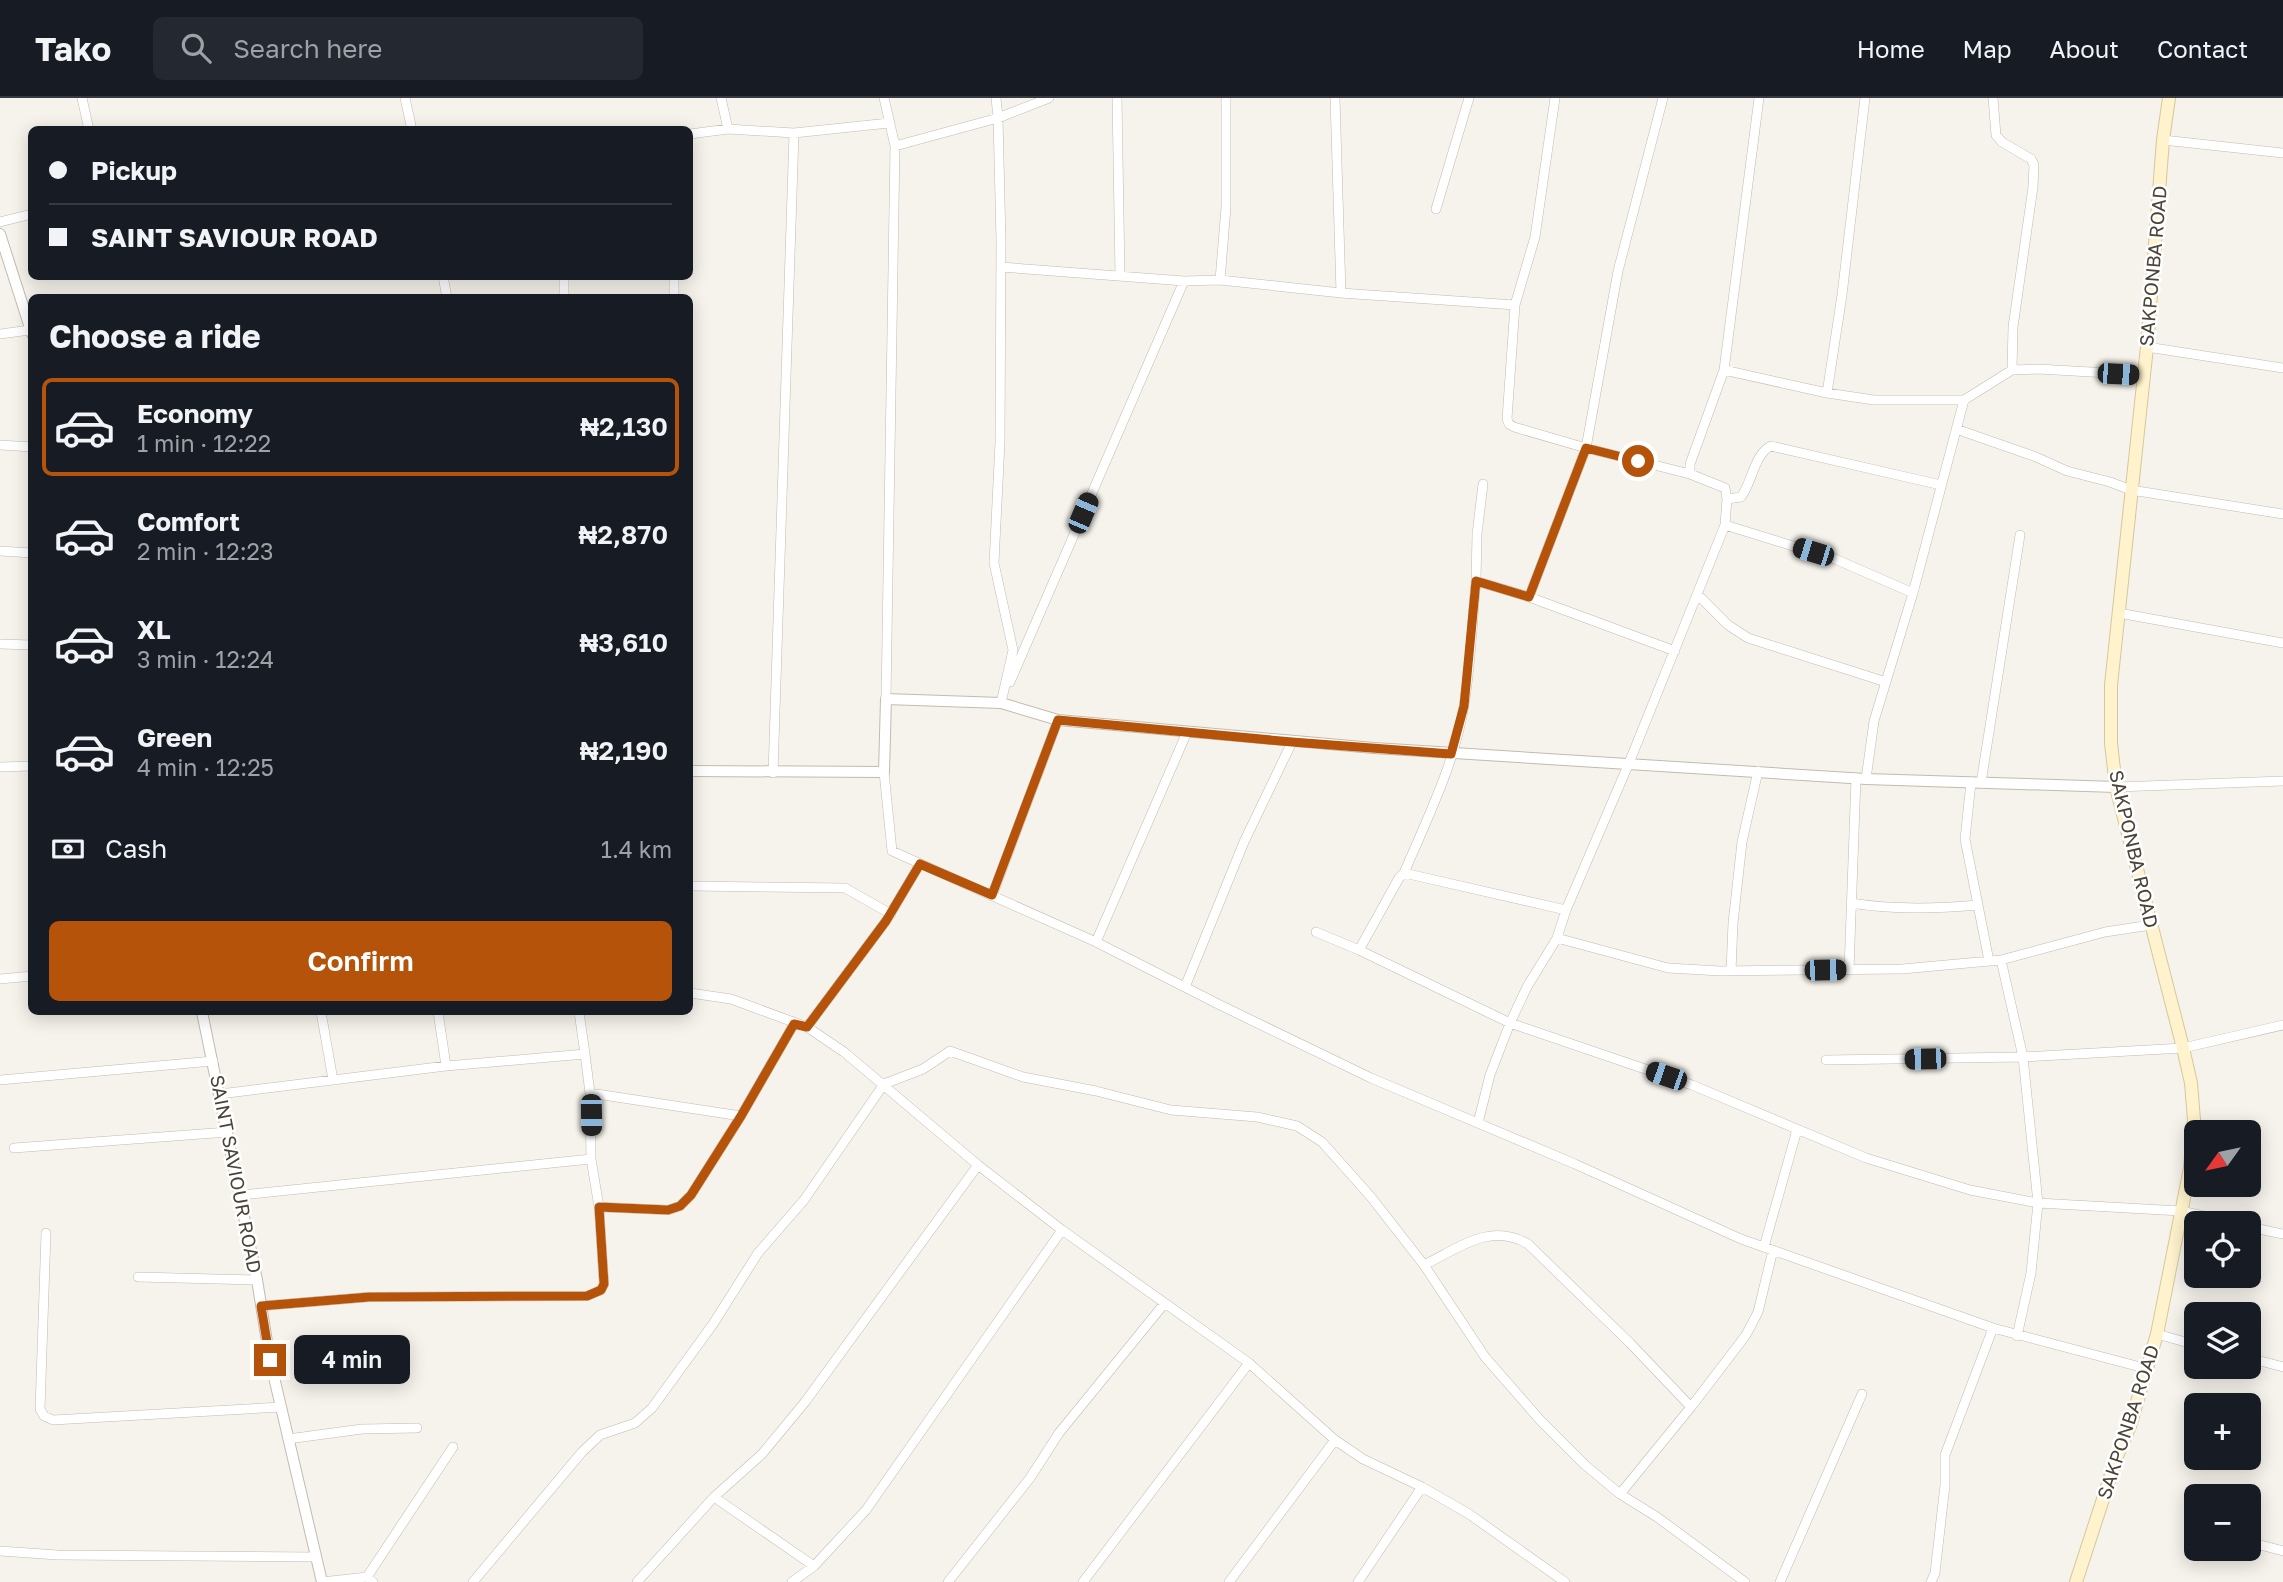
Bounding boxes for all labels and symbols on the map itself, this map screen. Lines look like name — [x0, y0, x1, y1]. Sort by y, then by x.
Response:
street label: SAKPONBA ROAD — [2134, 185, 2171, 347]
car — [2097, 362, 2140, 386]
route start — [1622, 445, 1654, 477]
car — [1066, 490, 1101, 536]
car — [1790, 536, 1837, 568]
street label: SAKPONBA ROAD — [2105, 768, 2164, 930]
car — [1804, 959, 1847, 981]
car — [1904, 1048, 1947, 1070]
car — [1643, 1059, 1690, 1093]
street label: SAINT SAVIOUR ROAD — [206, 1073, 267, 1275]
car — [581, 1094, 602, 1136]
north arrow — [2184, 1120, 2261, 1197]
callout: 4 min — [294, 1336, 410, 1384]
street label: SAKPONBA ROAD — [2092, 1342, 2163, 1502]
route end — [254, 1344, 286, 1376]

